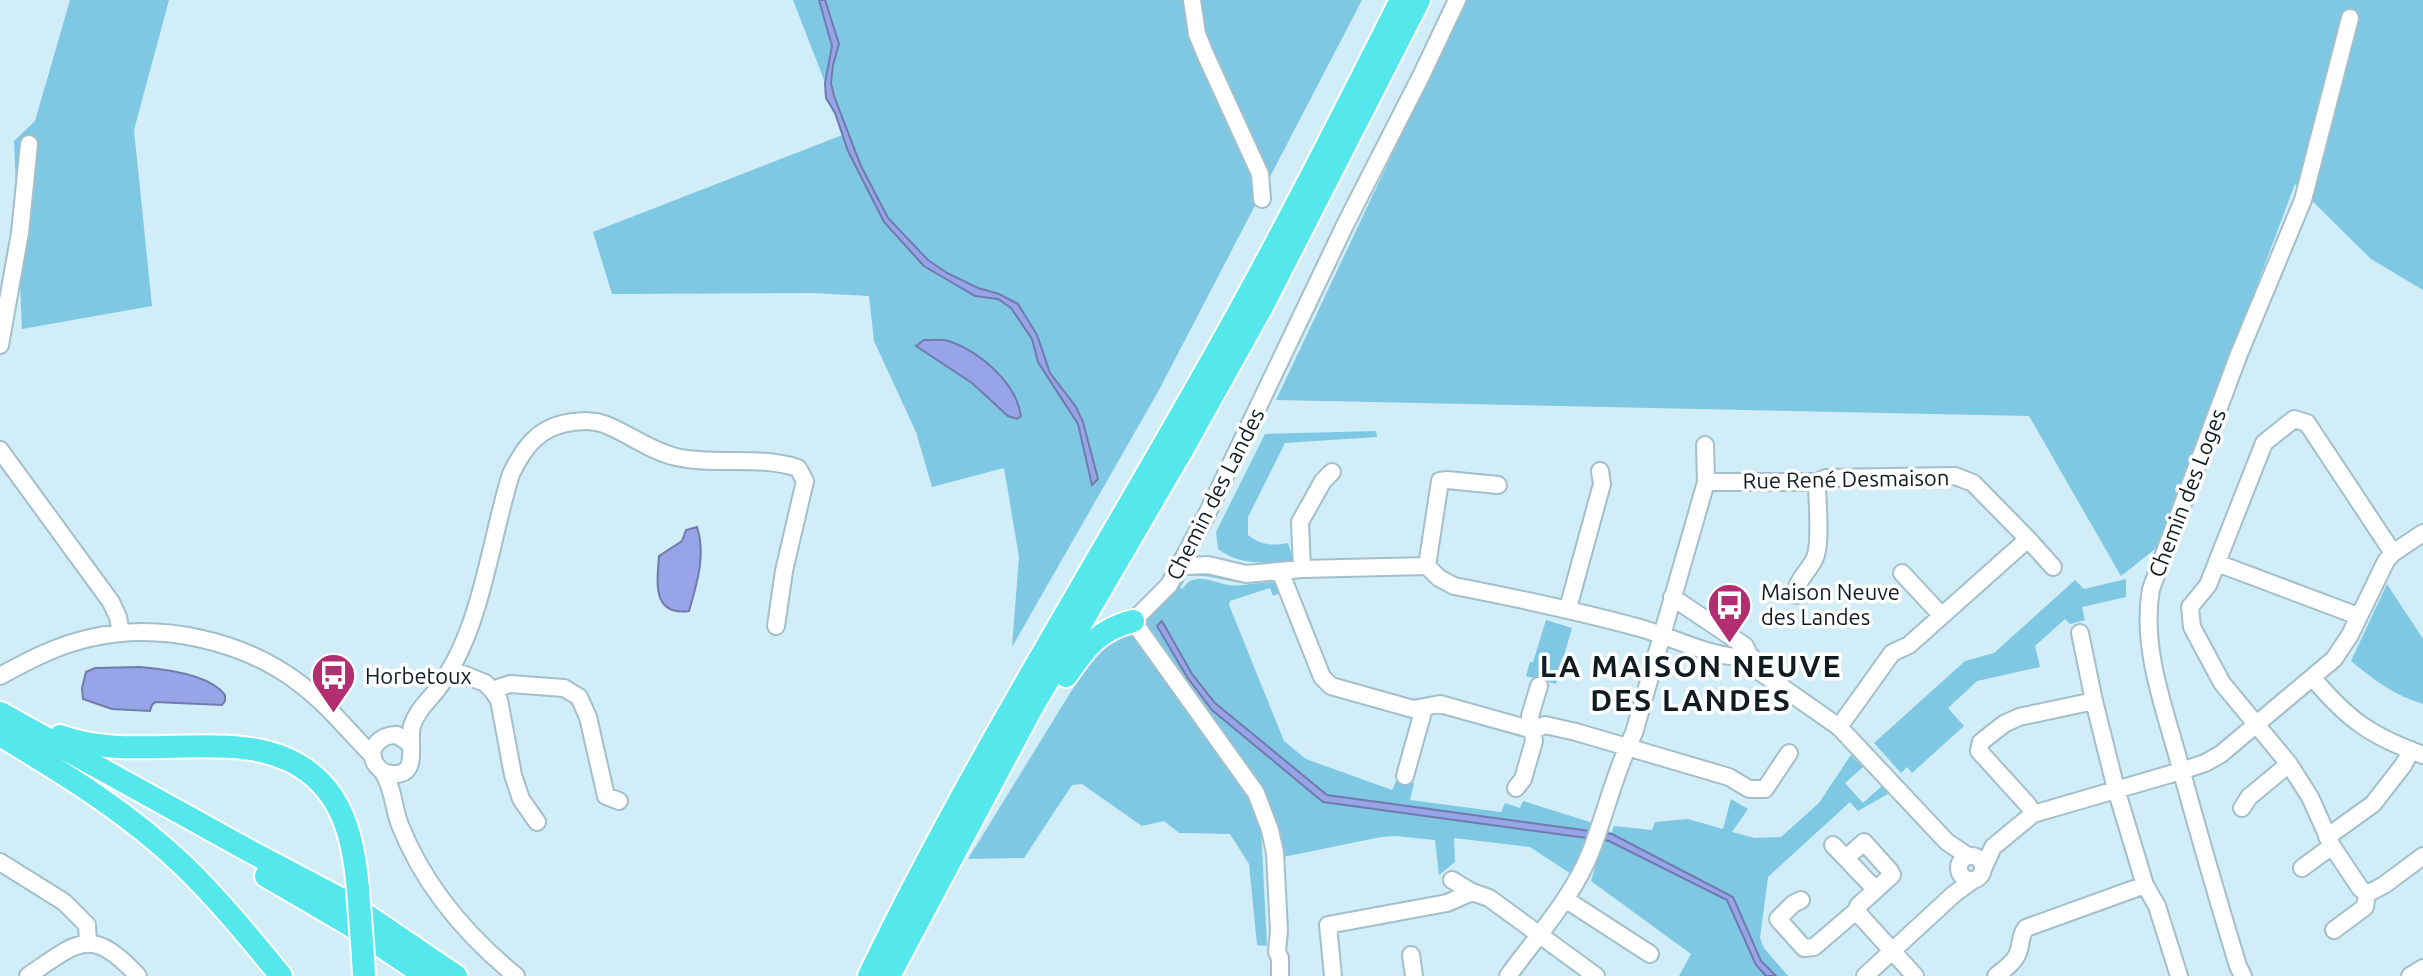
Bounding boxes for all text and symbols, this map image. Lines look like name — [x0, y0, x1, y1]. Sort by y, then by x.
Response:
street label: Chemin des Landes — [1160, 404, 1269, 584]
street label: Chemin des Loges — [2143, 405, 2230, 580]
street label: Rue René Desmaison — [1742, 464, 1950, 493]
place label: Maison Neuve des Landes — [1761, 579, 1900, 629]
bus stop icon: Maison Neuve des Landes — [1706, 581, 1754, 644]
district label: LA MAISON NEUVE DES LANDES — [1540, 649, 1842, 717]
bus stop icon: Horbetoux — [310, 652, 358, 715]
place label: Horbetoux — [365, 663, 472, 688]

